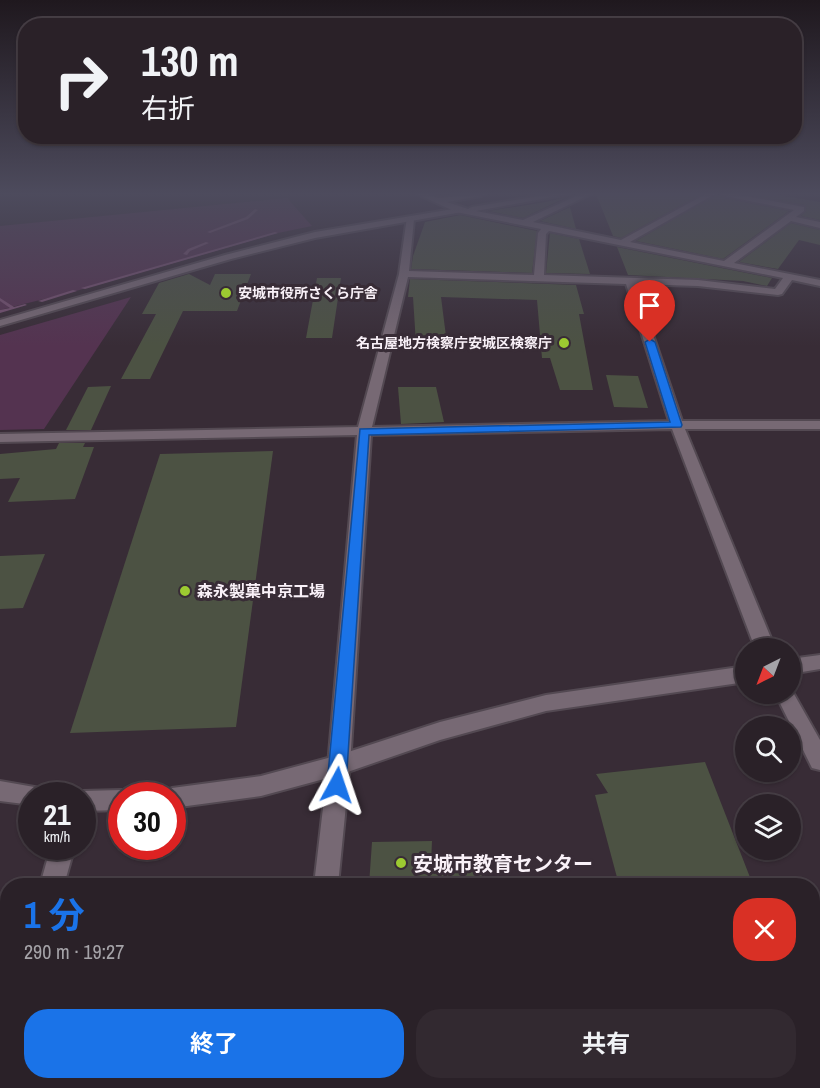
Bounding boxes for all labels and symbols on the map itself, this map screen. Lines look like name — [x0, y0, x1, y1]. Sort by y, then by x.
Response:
pin — [624, 280, 675, 342]
place label: 安城市役所さくら庁舎 — [238, 284, 378, 302]
marker: 安城市役所さくら庁舎 — [219, 286, 233, 300]
place label: 名古屋地方検察庁安城区検察庁 — [356, 334, 552, 352]
marker: 名古屋地方検察庁安城区検察庁 — [557, 336, 571, 350]
place label: 森永製菓中京工場 — [197, 580, 325, 602]
marker: 森永製菓中京工場 — [178, 584, 192, 598]
north arrow — [735, 638, 801, 704]
position arrow — [305, 753, 369, 817]
speed limit sign: 30 — [108, 782, 186, 860]
place label: 安城市教育センター — [413, 850, 593, 877]
marker: 安城市教育センター — [394, 856, 408, 870]

